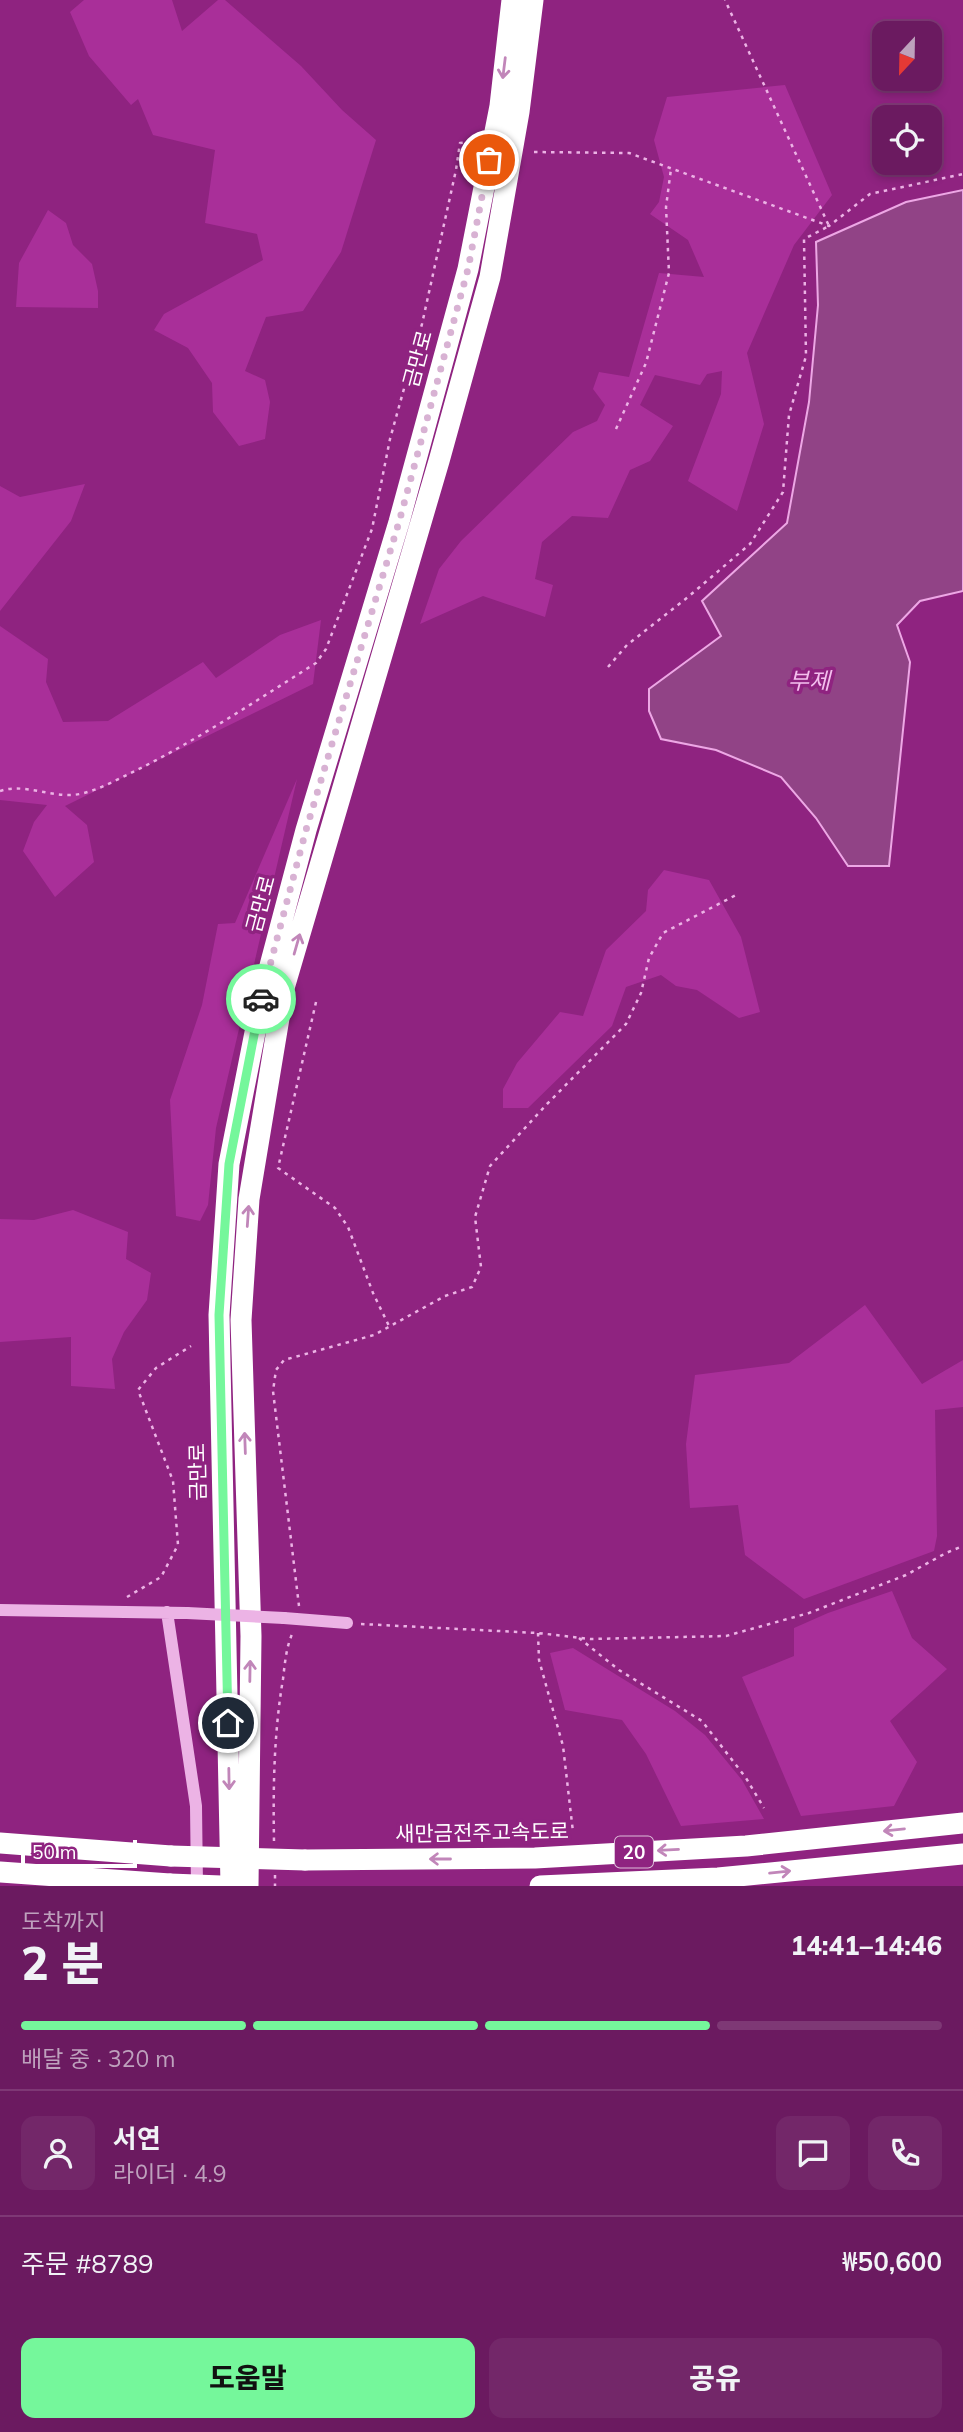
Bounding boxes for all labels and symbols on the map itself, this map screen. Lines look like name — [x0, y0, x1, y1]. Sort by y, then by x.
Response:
north arrow — [872, 21, 942, 91]
one-way arrow — [498, 56, 511, 79]
pin — [459, 130, 519, 190]
street label: 금만로 — [397, 327, 437, 390]
water label: 부제 — [788, 666, 833, 695]
street label: 금만로 — [240, 872, 280, 935]
one-way arrow — [291, 934, 304, 956]
courier — [226, 964, 296, 1034]
one-way arrow — [242, 1205, 255, 1228]
one-way arrow — [238, 1432, 251, 1455]
street label: 금만로 — [183, 1443, 211, 1501]
one-way arrow — [243, 1660, 257, 1683]
pin — [198, 1693, 258, 1753]
one-way arrow — [222, 1767, 236, 1790]
street label: 새만금전주고속도로 — [395, 1817, 569, 1847]
one-way arrow — [883, 1824, 906, 1837]
road number: 20 — [615, 1836, 653, 1868]
scale bar — [21, 1837, 136, 1869]
one-way arrow — [656, 1844, 679, 1857]
one-way arrow — [429, 1852, 452, 1866]
one-way arrow — [768, 1865, 790, 1878]

